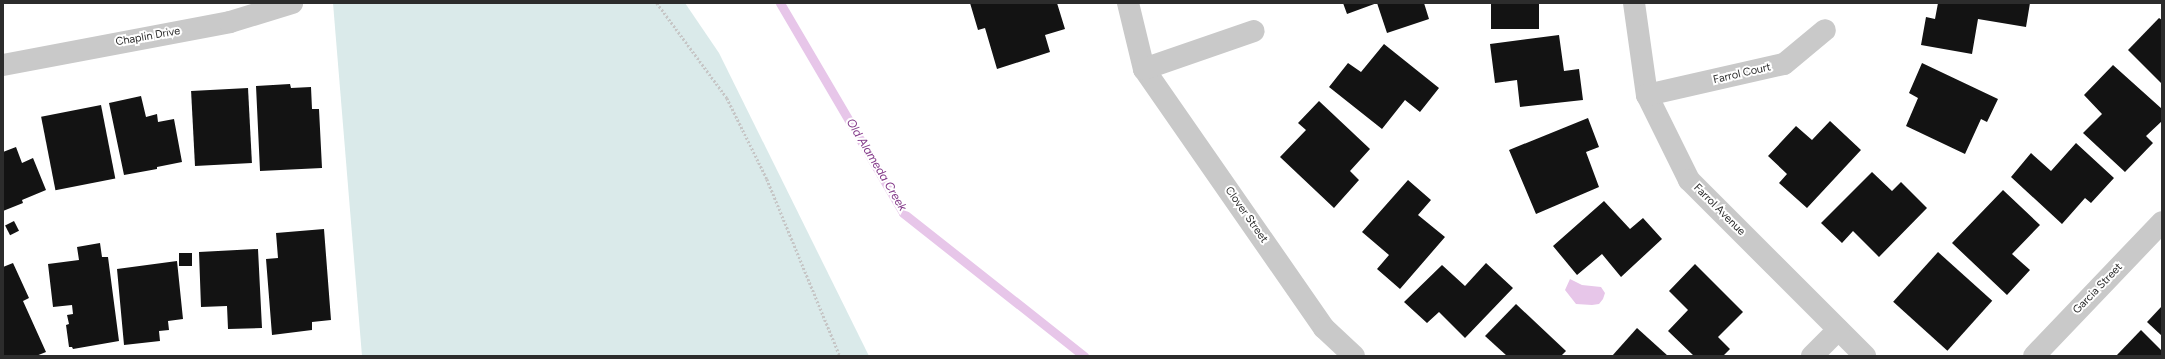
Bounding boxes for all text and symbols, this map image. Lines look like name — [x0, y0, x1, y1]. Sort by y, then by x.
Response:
street label: Chaplin Drive — [115, 25, 181, 49]
street label: Farrol Court — [1712, 61, 1772, 87]
water label: Old Alameda Creek — [843, 116, 909, 214]
street label: Farrol Avenue — [1690, 181, 1748, 239]
street label: Clover Street — [1222, 184, 1270, 246]
street label: Garcia Street — [2071, 261, 2125, 317]

